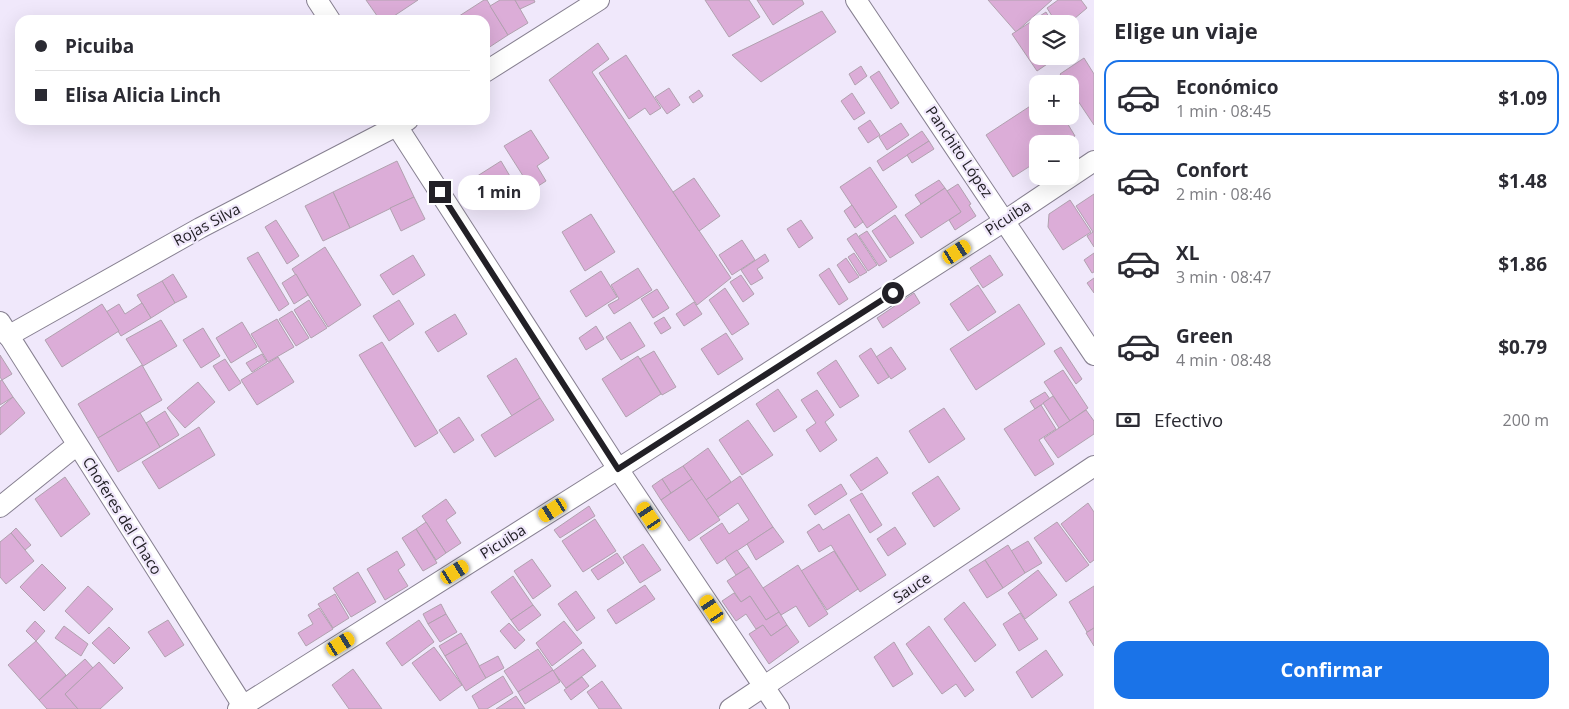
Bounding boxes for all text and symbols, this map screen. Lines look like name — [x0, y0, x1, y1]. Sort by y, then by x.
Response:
map controls — [1029, 15, 1079, 185]
button: layers — [1029, 15, 1079, 65]
text: Elige un viaje — [1114, 15, 1258, 45]
text: Picuiba — [65, 33, 134, 59]
text: Económico — [1176, 74, 1278, 100]
button: + — [1029, 75, 1079, 125]
icon: car — [1116, 75, 1161, 120]
text: Elisa Alicia Linch — [65, 82, 221, 108]
text: $1.09 — [1498, 85, 1547, 111]
text: 1 min · 08:45 — [1176, 100, 1271, 122]
street label: Panchito López — [922, 102, 998, 201]
button: − — [1029, 135, 1079, 185]
text: Confort — [1176, 157, 1248, 183]
icon: car — [1116, 158, 1161, 203]
text: $1.48 — [1498, 168, 1547, 194]
callout: 1 min — [458, 174, 540, 210]
route end — [429, 181, 451, 203]
text: 1 min — [477, 181, 521, 203]
text: 2 min · 08:46 — [1176, 183, 1271, 205]
street label: Picuiba — [981, 195, 1034, 239]
street label: Rojas Silva — [170, 198, 243, 250]
car — [940, 238, 973, 266]
text: XL — [1176, 240, 1199, 266]
icon: car — [1116, 241, 1161, 286]
text: $1.86 — [1498, 251, 1547, 277]
text: 3 min · 08:47 — [1176, 266, 1271, 288]
route start — [882, 282, 904, 304]
text: Green — [1176, 323, 1233, 349]
icon: car — [1116, 324, 1161, 369]
text: $0.79 — [1498, 334, 1547, 360]
text: 4 min · 08:48 — [1176, 349, 1271, 371]
icon: cash — [1114, 406, 1142, 434]
text: Efectivo — [1154, 407, 1223, 433]
text: 200 m — [1503, 409, 1549, 431]
street label: Choferes del Chaco — [79, 453, 167, 578]
car — [536, 496, 569, 524]
car — [634, 499, 663, 533]
street label: Picuiba — [476, 519, 529, 563]
car — [438, 558, 471, 586]
street label: Sauce — [889, 567, 934, 607]
car — [697, 592, 726, 626]
car — [324, 630, 357, 658]
button: Confirmar — [1114, 641, 1549, 699]

